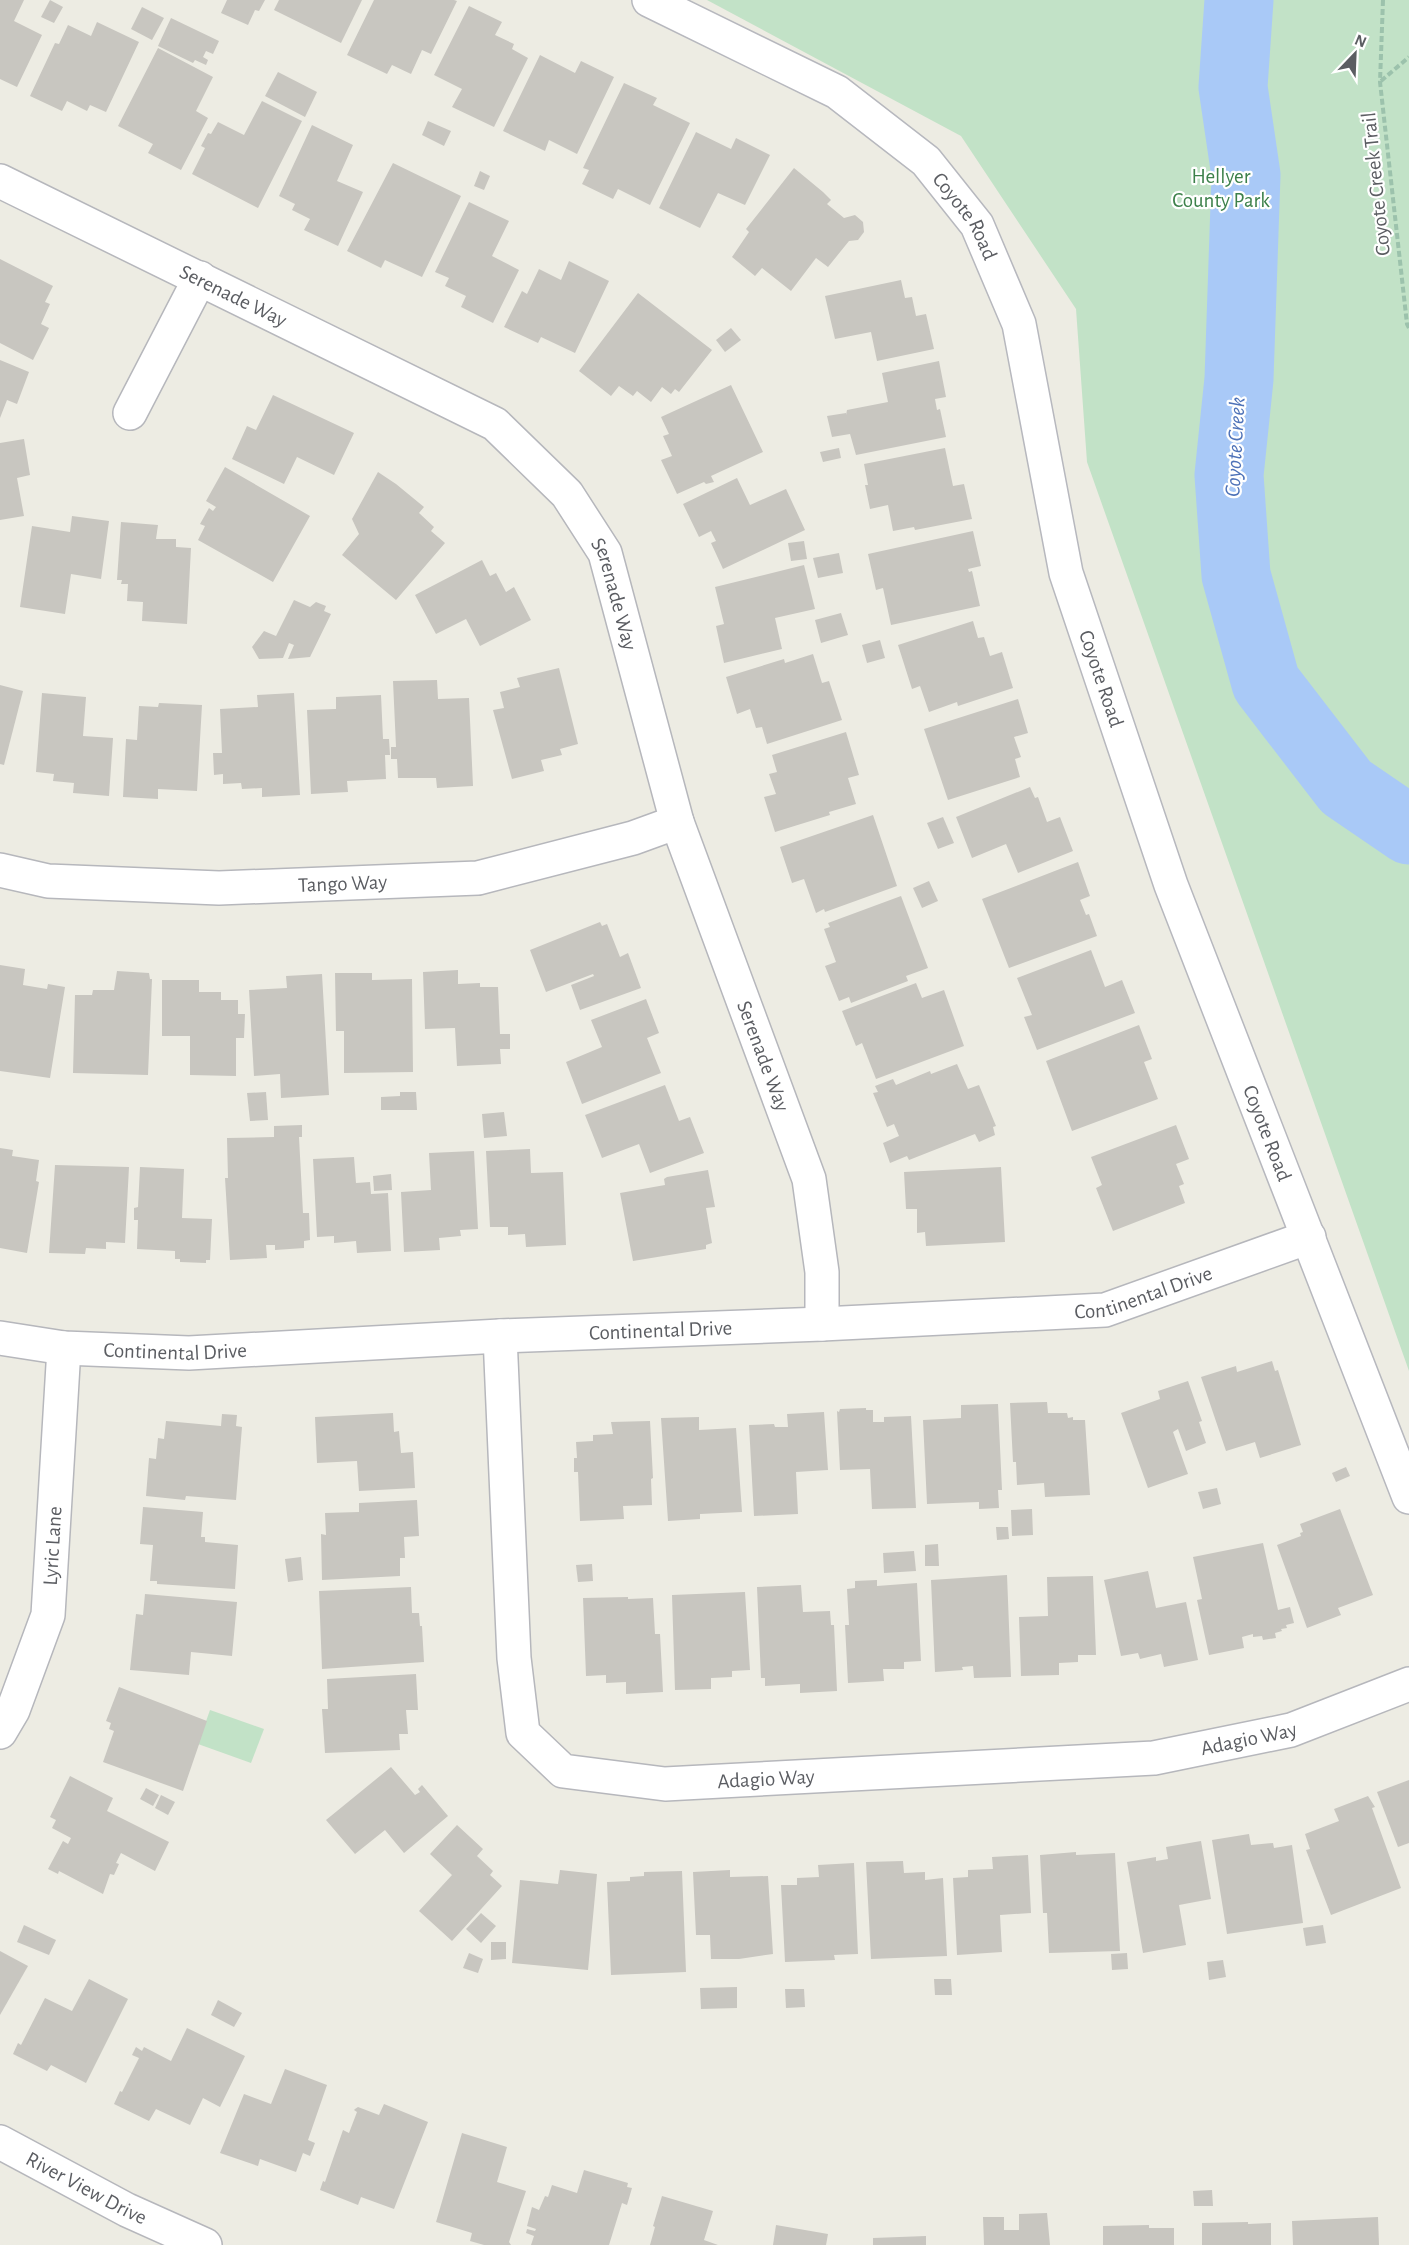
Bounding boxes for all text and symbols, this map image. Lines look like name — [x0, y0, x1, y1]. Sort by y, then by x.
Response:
north arrow — [1325, 24, 1385, 84]
text: N — [1352, 32, 1369, 51]
street label: Coyote Creek Trail — [1358, 111, 1394, 257]
park label: Hellyer County Park — [1172, 166, 1270, 211]
street label: Coyote Road — [929, 168, 1001, 263]
street label: Serenade Way — [177, 261, 290, 331]
water label: Coyote Creek — [1221, 396, 1249, 498]
street label: Serenade Way — [587, 534, 641, 652]
street label: Coyote Road — [1075, 627, 1128, 730]
street label: Tango Way — [298, 871, 388, 895]
street label: Serenade Way — [734, 998, 794, 1114]
street label: Coyote Road — [1239, 1082, 1296, 1184]
street label: Continental Drive — [1074, 1262, 1215, 1322]
street label: Continental Drive — [589, 1317, 733, 1343]
street label: Continental Drive — [103, 1339, 247, 1364]
street label: Lyric Lane — [39, 1506, 65, 1586]
street label: Adagio Way — [1199, 1718, 1300, 1759]
street label: Adagio Way — [717, 1766, 815, 1792]
street label: River View Drive — [23, 2148, 150, 2228]

